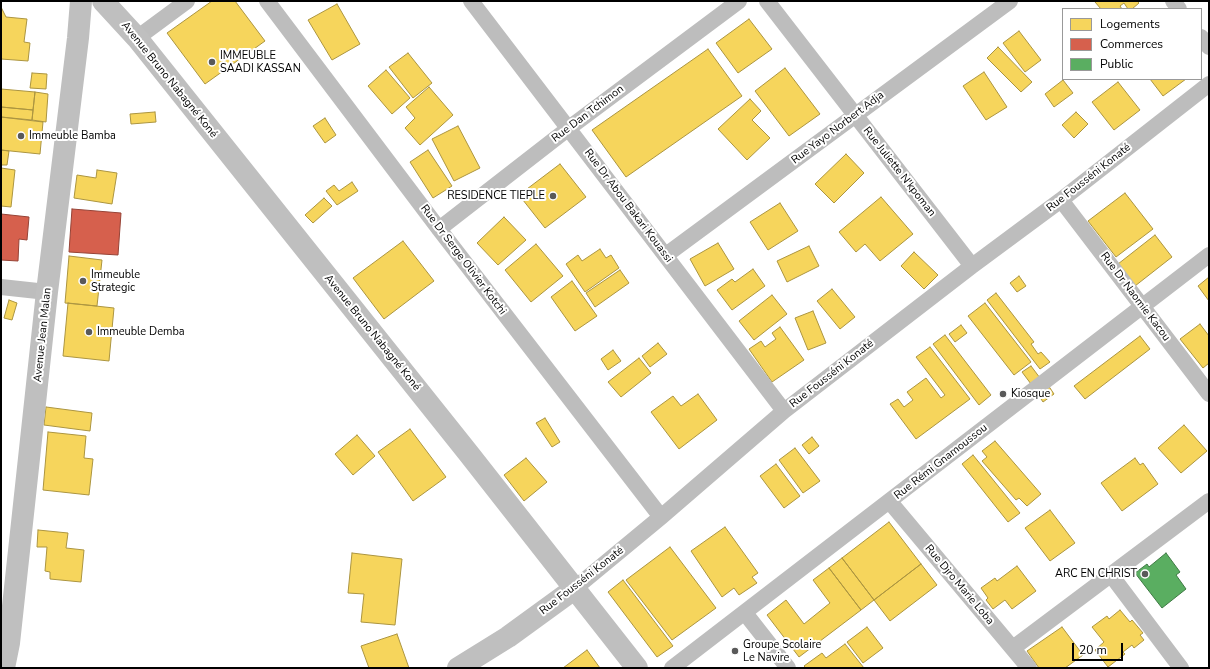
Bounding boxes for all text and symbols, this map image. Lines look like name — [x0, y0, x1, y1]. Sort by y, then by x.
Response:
legend — [1062, 8, 1202, 80]
text: Logements — [1100, 16, 1160, 32]
street label: Avenue Bruno Nabagné Koné — [118, 19, 220, 141]
text: Commerces — [1100, 36, 1163, 52]
place label: IMMEUBLE SAADI KASSAN — [220, 49, 301, 75]
text: Public — [1100, 56, 1133, 72]
marker: IMMEUBLE SAADI KASSAN — [207, 57, 217, 67]
street label: Rue Dan Tchimon — [549, 83, 627, 145]
street label: Rue Yayo Norbert Adja — [789, 89, 887, 167]
street label: Rue Juliette N'kpoman — [860, 125, 938, 219]
place label: Immeuble Bamba — [29, 129, 116, 143]
marker: Immeuble Bamba — [16, 131, 26, 141]
street label: Rue Fousséni Konaté — [1044, 141, 1134, 215]
street label: Rue Dr Abou Bakari Kouassi — [581, 147, 675, 265]
place label: RESIDENCE TIEPLE — [447, 189, 545, 203]
marker: RESIDENCE TIEPLE — [548, 191, 558, 201]
street label: Rue Dr Serge Olivier Kotchi — [417, 202, 509, 318]
street label: Rue Dr Naomie Kacou — [1097, 250, 1173, 344]
place label: Immeuble Strategic — [91, 268, 140, 294]
street label: Avenue Bruno Nabagné Koné — [321, 272, 423, 394]
marker: Immeuble Strategic — [78, 276, 88, 286]
street label: Avenue Jean Malan — [31, 287, 55, 383]
place label: Immeuble Demba — [97, 325, 185, 339]
marker: Immeuble Demba — [84, 327, 94, 337]
street label: Rue Fousséni Konaté — [787, 337, 877, 411]
place label: Kiosque — [1011, 387, 1050, 401]
marker: Kiosque — [998, 389, 1008, 399]
street label: Rue Rémi Gnamoussou — [892, 421, 990, 503]
street label: Rue Djro Marie Loba — [922, 542, 996, 628]
street label: Rue Fousséni Konaté — [537, 544, 627, 618]
place label: ARC EN CHRIST — [1055, 567, 1137, 581]
marker: ARC EN CHRIST — [1140, 569, 1150, 579]
scale bar — [1074, 635, 1125, 661]
place label: Groupe Scolaire Le Navire — [743, 638, 821, 664]
text: 20 m — [1079, 642, 1107, 658]
marker: Groupe Scolaire Le Navire — [730, 646, 740, 656]

